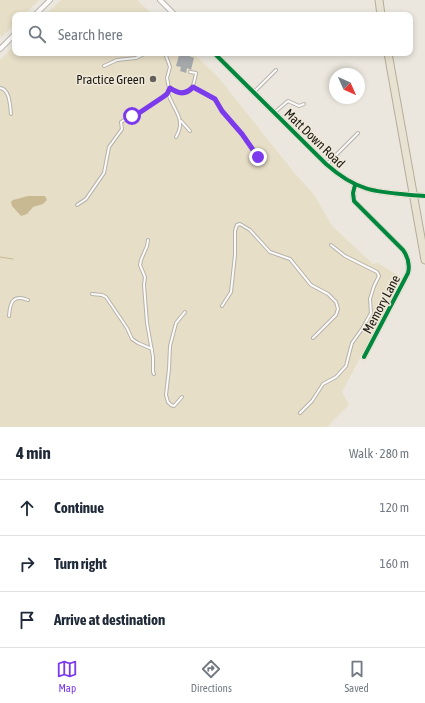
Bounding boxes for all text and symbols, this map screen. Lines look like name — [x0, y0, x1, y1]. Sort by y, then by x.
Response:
search box — [12, 12, 413, 56]
icon: search — [26, 23, 48, 45]
text: Search here — [58, 26, 123, 43]
north arrow — [329, 68, 365, 104]
place label: Practice Green — [76, 72, 145, 87]
marker: Practice Green — [148, 74, 158, 84]
street label: Matt Down Road — [281, 106, 348, 171]
route start — [123, 107, 141, 125]
route end — [249, 148, 267, 166]
street label: Memory Lane — [360, 272, 403, 336]
text: 4 min — [16, 443, 51, 463]
text: Walk · 280 m — [349, 446, 409, 461]
icon: ahead — [16, 497, 38, 519]
text: Continue — [54, 499, 104, 516]
text: 120 m — [380, 500, 409, 515]
icon: right — [16, 553, 38, 575]
text: Turn right — [54, 555, 107, 572]
text: 160 m — [380, 556, 409, 571]
icon: arrive — [16, 609, 38, 631]
text: Arrive at destination — [54, 611, 165, 628]
tab: Map — [56, 658, 78, 694]
tab: Directions — [191, 658, 232, 694]
tab: Saved — [344, 658, 369, 694]

